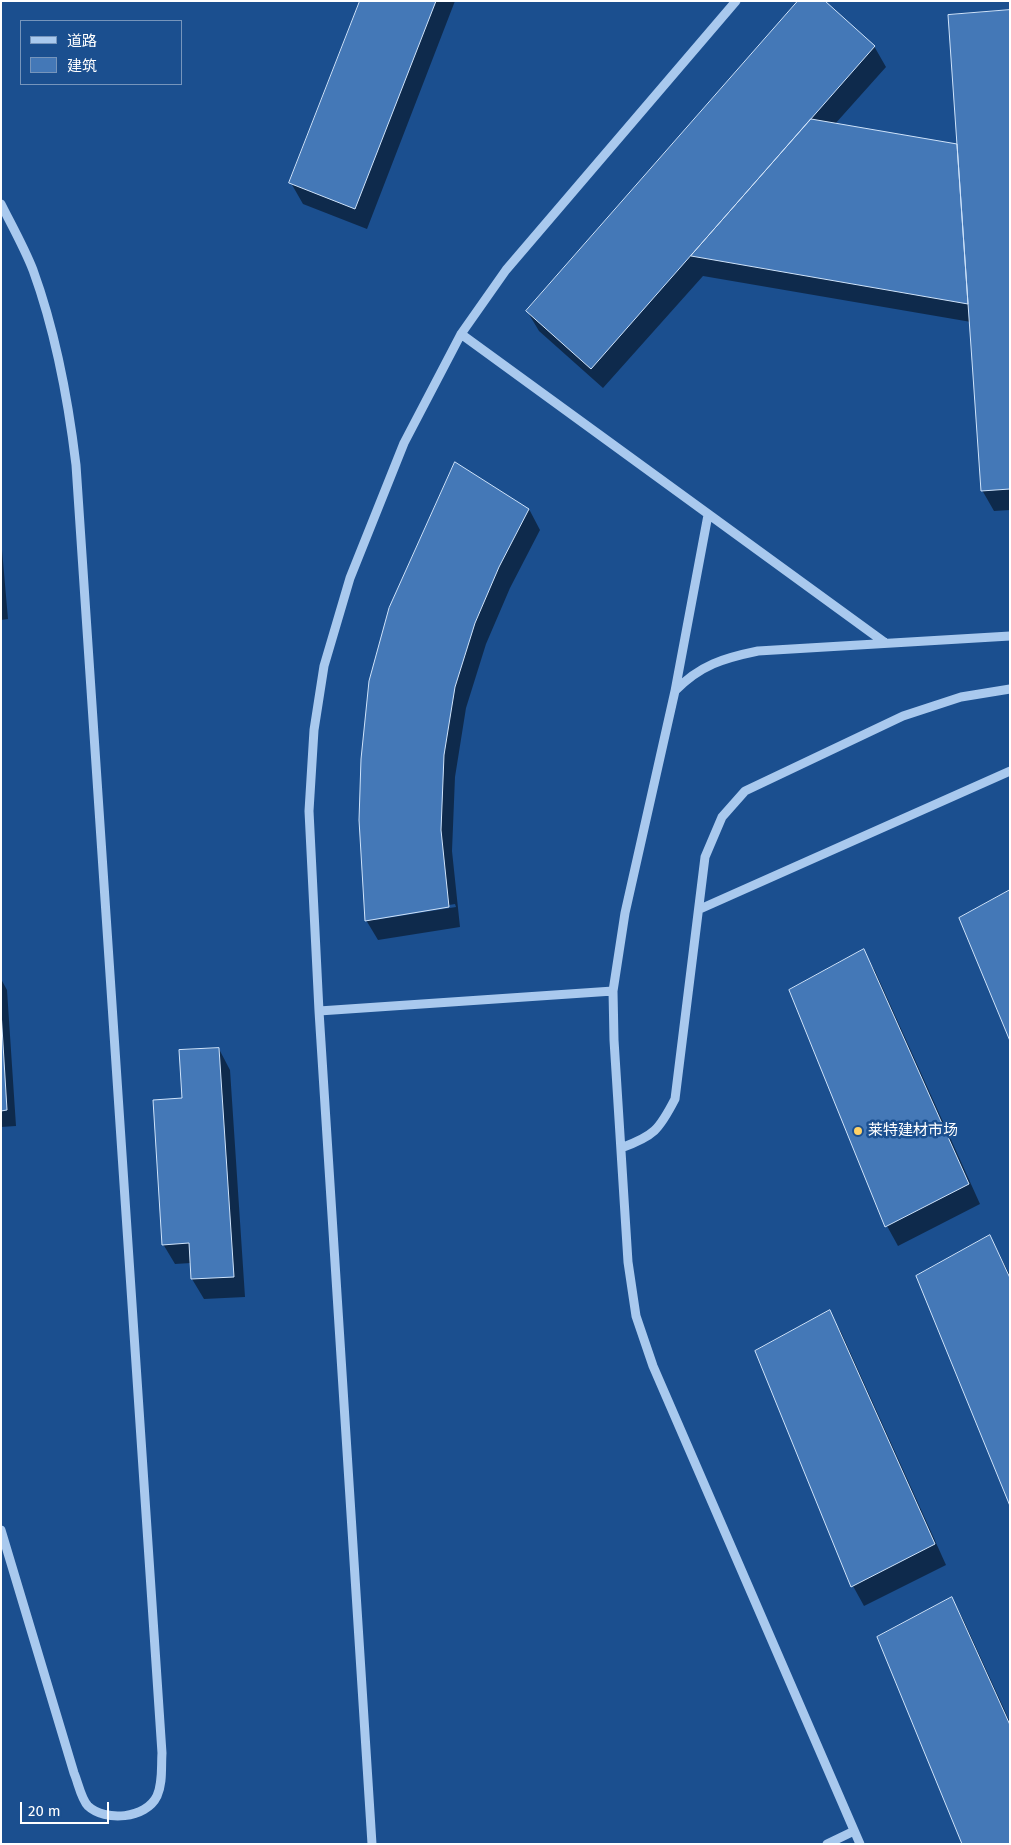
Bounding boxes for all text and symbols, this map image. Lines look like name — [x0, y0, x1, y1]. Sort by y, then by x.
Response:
legend — [20, 20, 182, 85]
text: 道路 — [67, 32, 97, 50]
text: 建筑 — [67, 57, 97, 75]
place label: 莱特建材市场 — [868, 1122, 958, 1140]
marker: 莱特建材市场 — [852, 1125, 864, 1137]
scale bar — [22, 1792, 111, 1824]
text: 20 m — [28, 1802, 61, 1820]

